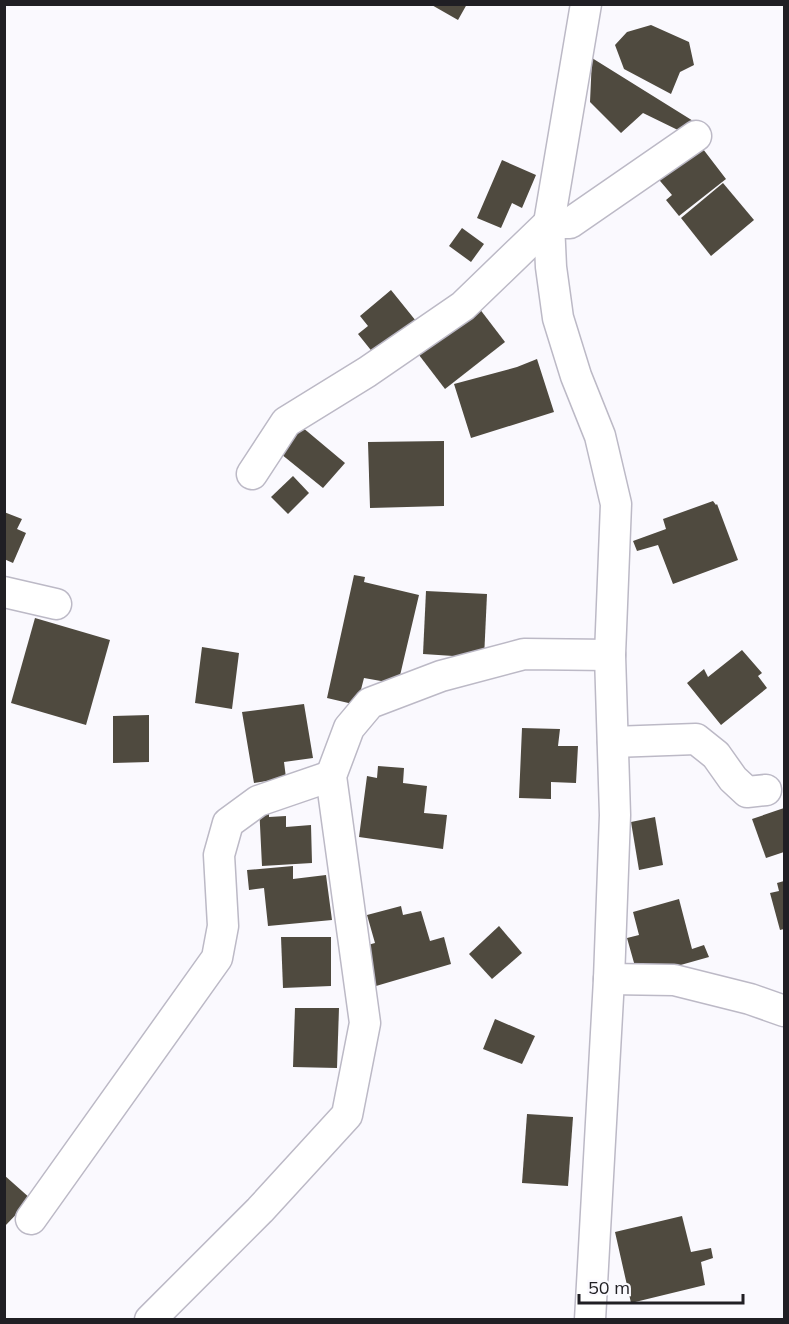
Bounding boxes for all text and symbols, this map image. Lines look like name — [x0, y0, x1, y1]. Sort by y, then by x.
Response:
scale bar — [579, 1267, 742, 1305]
text: 50 m — [588, 1276, 630, 1299]

